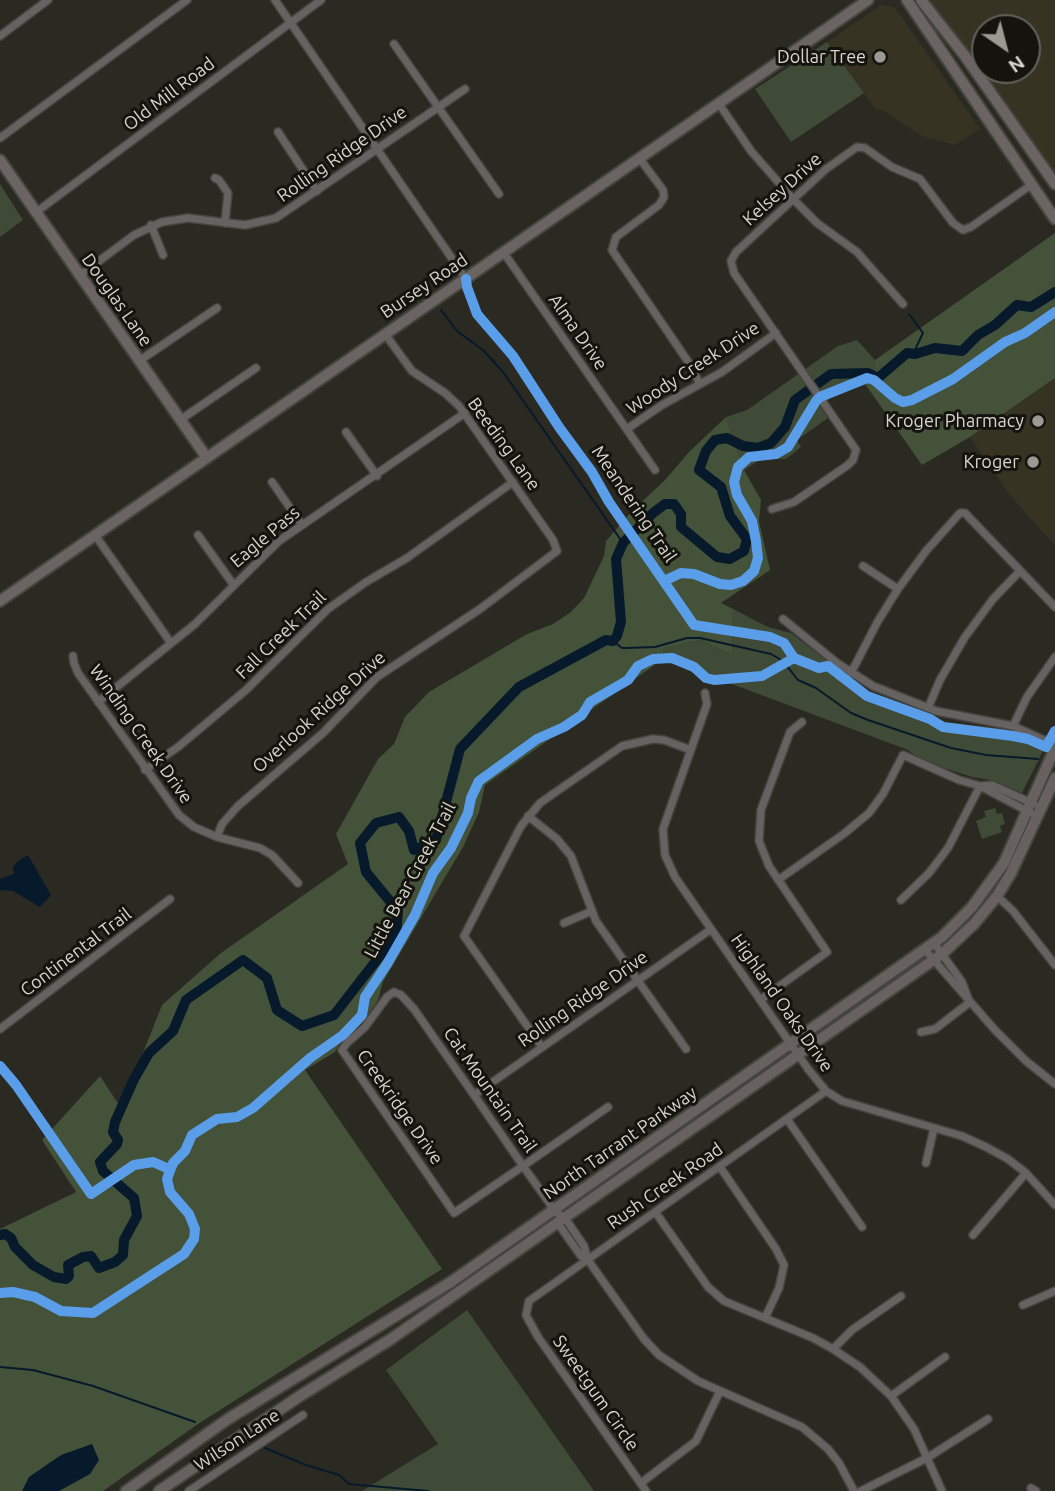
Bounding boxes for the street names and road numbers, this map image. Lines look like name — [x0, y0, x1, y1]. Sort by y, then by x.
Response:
street label: Old Mill Road — [119, 53, 219, 135]
street label: Rolling Ridge Drive — [273, 101, 411, 207]
street label: Kelsey Drive — [738, 148, 826, 230]
street label: Douglas Lane — [77, 249, 157, 351]
street label: Bursey Road — [376, 249, 472, 323]
street label: Alma Drive — [544, 290, 612, 374]
street label: Woody Creek Drive — [622, 317, 764, 419]
street label: Beeding Lane — [463, 393, 545, 495]
street label: Meandering Trail — [587, 442, 681, 566]
street label: Eagle Pass — [226, 502, 304, 572]
street label: Fall Creek Trail — [231, 587, 331, 683]
street label: Overlook Ridge Drive — [248, 647, 390, 777]
street label: Winding Creek Drive — [85, 660, 197, 808]
street label: Little Bear Creek Trail — [360, 798, 460, 962]
street label: Continental Trail — [16, 903, 136, 1001]
street label: Highland Oaks Drive — [726, 930, 838, 1076]
street label: Rolling Ridge Drive — [514, 946, 652, 1052]
street label: Cat Mountain Trail — [439, 1023, 541, 1157]
street label: Creekridge Drive — [352, 1045, 448, 1169]
street label: North Tarrant Parkway — [539, 1082, 701, 1204]
street label: Rush Creek Road — [603, 1138, 727, 1234]
street label: Sweetgum Circle — [548, 1331, 644, 1455]
street label: Wilson Lane — [190, 1404, 284, 1476]

